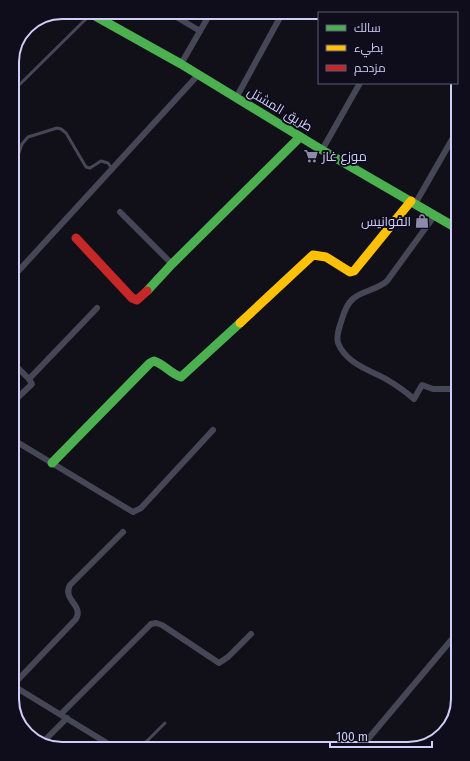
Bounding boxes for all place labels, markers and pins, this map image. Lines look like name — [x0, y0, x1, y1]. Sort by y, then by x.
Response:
supermarket icon: موزع غاز — [303, 148, 319, 164]
place label: موزع غاز — [321, 149, 367, 165]
shop icon: الفوانيس — [414, 213, 430, 229]
place label: الفوانيس — [361, 214, 411, 229]

